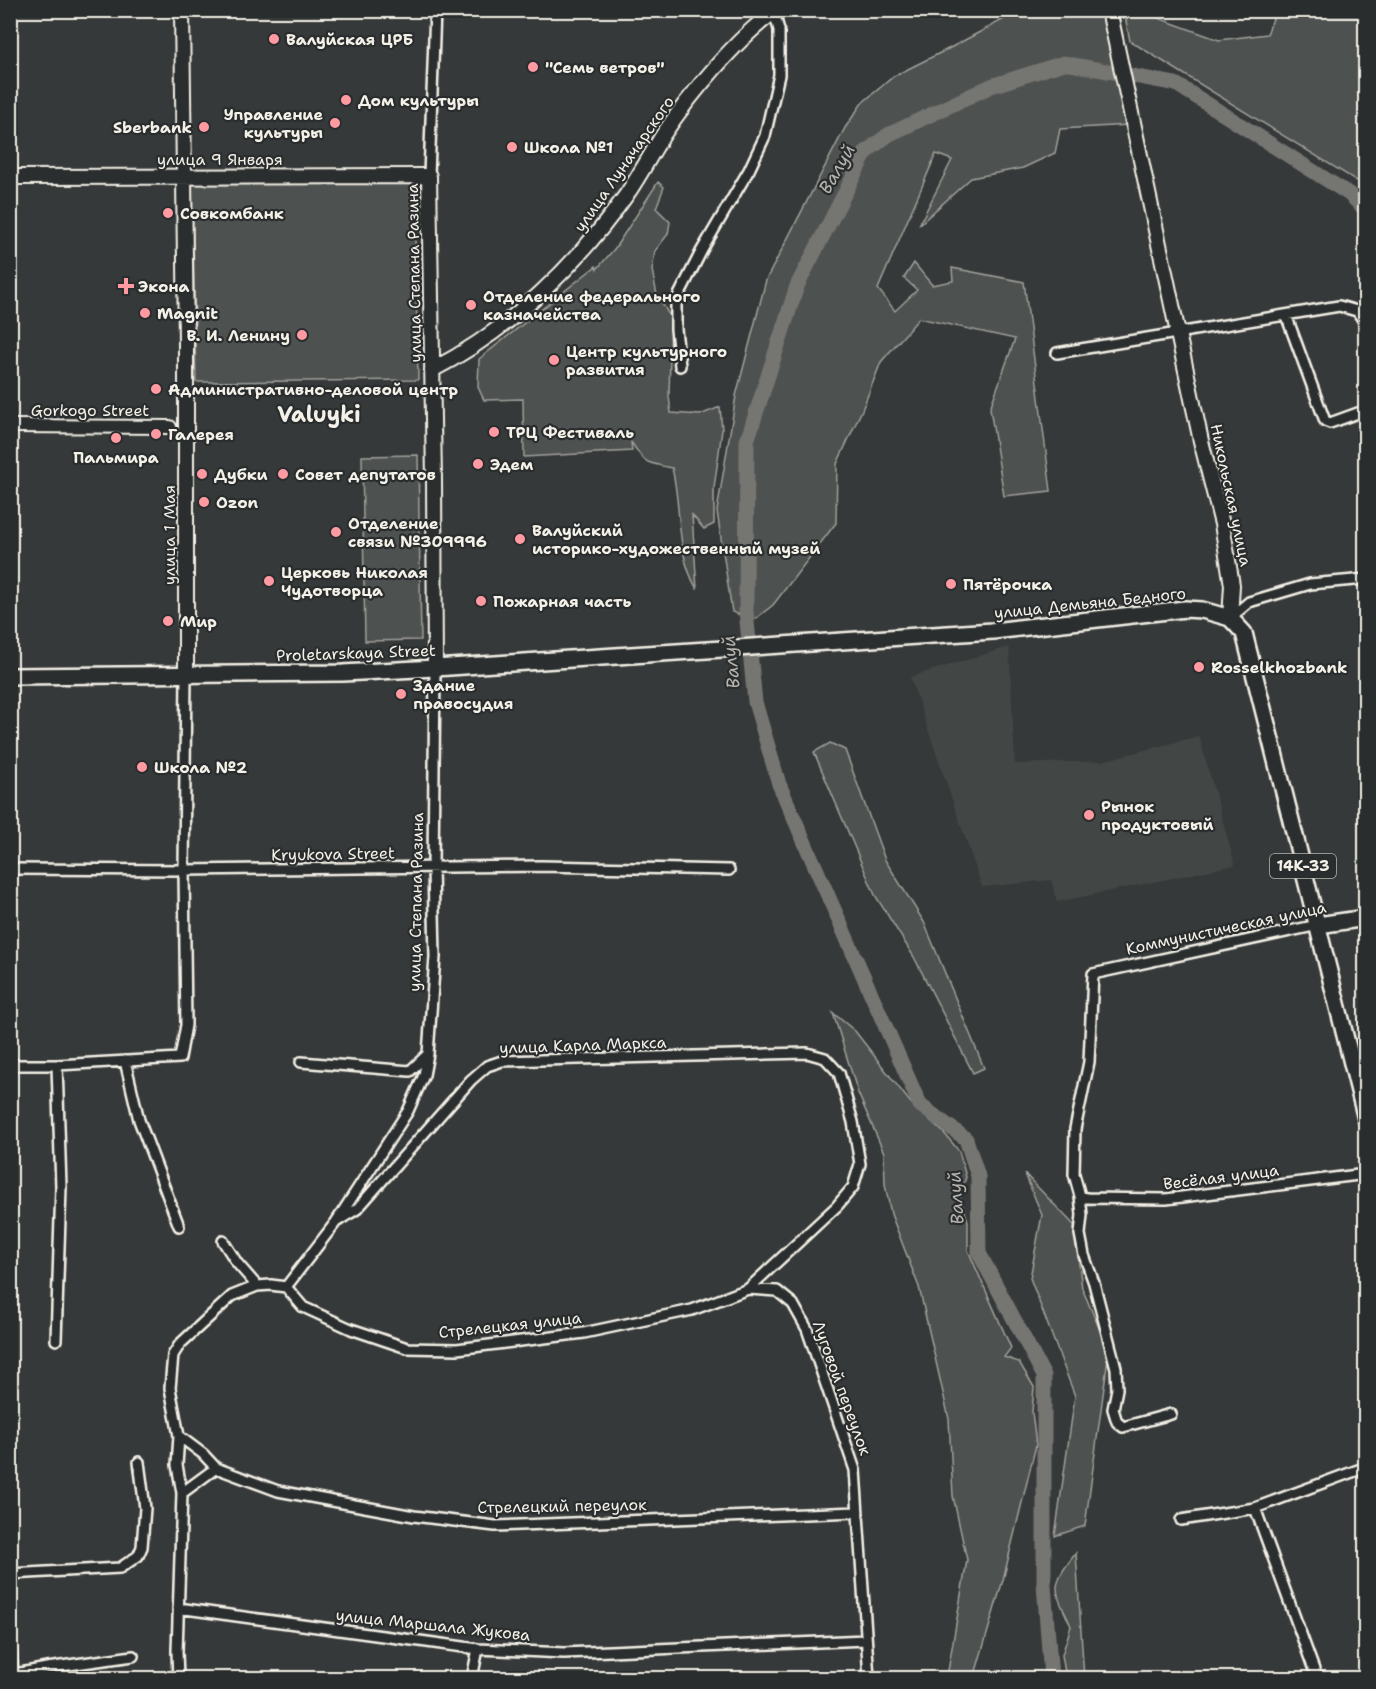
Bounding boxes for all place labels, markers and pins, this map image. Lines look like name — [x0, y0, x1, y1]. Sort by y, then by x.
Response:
place label: Валуйская ЦРБ — [286, 29, 413, 50]
marker: Валуйская ЦРБ — [267, 32, 281, 46]
place label: "Семь ветров" — [545, 57, 665, 78]
marker: "Семь ветров" — [526, 60, 540, 74]
place label: Дом культуры — [358, 90, 479, 111]
marker: Дом культуры — [339, 93, 353, 107]
place label: Управление культуры — [223, 104, 323, 143]
marker: Управление культуры — [328, 116, 342, 130]
place label: Sberbank — [113, 117, 192, 138]
marker: Sberbank — [197, 120, 211, 134]
place label: Школа №1 — [524, 137, 613, 158]
marker: Школа №1 — [505, 140, 519, 154]
place label: Совкомбанк — [180, 203, 284, 224]
marker: Совкомбанк — [161, 206, 175, 220]
place label: Экона — [138, 276, 190, 297]
marker: Экона — [119, 279, 133, 293]
place label: Отделение федерального казначейства — [483, 286, 700, 325]
marker: Отделение федерального казначейства — [464, 298, 478, 312]
place label: Magnit — [157, 303, 218, 324]
marker: Magnit — [138, 306, 152, 320]
place label: В. И. Ленину — [186, 325, 290, 346]
marker: В. И. Ленину — [295, 328, 309, 342]
place label: Центр культурного развития — [566, 341, 727, 380]
marker: Центр культурного развития — [547, 353, 561, 367]
place label: Административно-деловой центр — [168, 379, 459, 400]
marker: Административно-деловой центр — [149, 382, 163, 396]
place label: ТРЦ Фестиваль — [506, 422, 634, 443]
place label: Галерея — [168, 424, 234, 445]
marker: ТРЦ Фестиваль — [487, 425, 501, 439]
marker: Галерея — [149, 427, 163, 441]
marker: Пальмира — [109, 431, 123, 445]
place label: Пальмира — [73, 447, 159, 468]
place label: Эдем — [490, 454, 534, 475]
marker: Эдем — [471, 457, 485, 471]
place label: Дубки — [214, 464, 268, 485]
place label: Совет депутатов — [295, 464, 436, 485]
marker: Дубки — [195, 467, 209, 481]
marker: Совет депутатов — [276, 467, 290, 481]
place label: Ozon — [216, 492, 259, 513]
marker: Ozon — [197, 495, 211, 509]
place label: Отделение связи №309996 — [348, 513, 487, 552]
place label: Валуйский историко-художественный музей — [532, 520, 820, 559]
marker: Отделение связи №309996 — [329, 525, 343, 539]
marker: Валуйский историко-художественный музей — [513, 532, 527, 546]
place label: Церковь Николая Чудотворца — [281, 562, 428, 601]
marker: Церковь Николая Чудотворца — [262, 574, 276, 588]
place label: Пятёрочка — [963, 574, 1052, 595]
marker: Пятёрочка — [944, 577, 958, 591]
place label: Пожарная часть — [493, 591, 632, 612]
marker: Пожарная часть — [474, 594, 488, 608]
place label: Мир — [180, 611, 217, 632]
marker: Мир — [161, 614, 175, 628]
place label: Rosselkhozbank — [1211, 657, 1348, 678]
marker: Rosselkhozbank — [1192, 660, 1206, 674]
place label: Здание правосудия — [413, 675, 513, 714]
marker: Здание правосудия — [394, 687, 408, 701]
place label: Школа №2 — [154, 757, 247, 778]
marker: Школа №2 — [135, 760, 149, 774]
place label: Рынок продуктовый — [1101, 796, 1214, 835]
marker: Рынок продуктовый — [1082, 808, 1096, 822]

